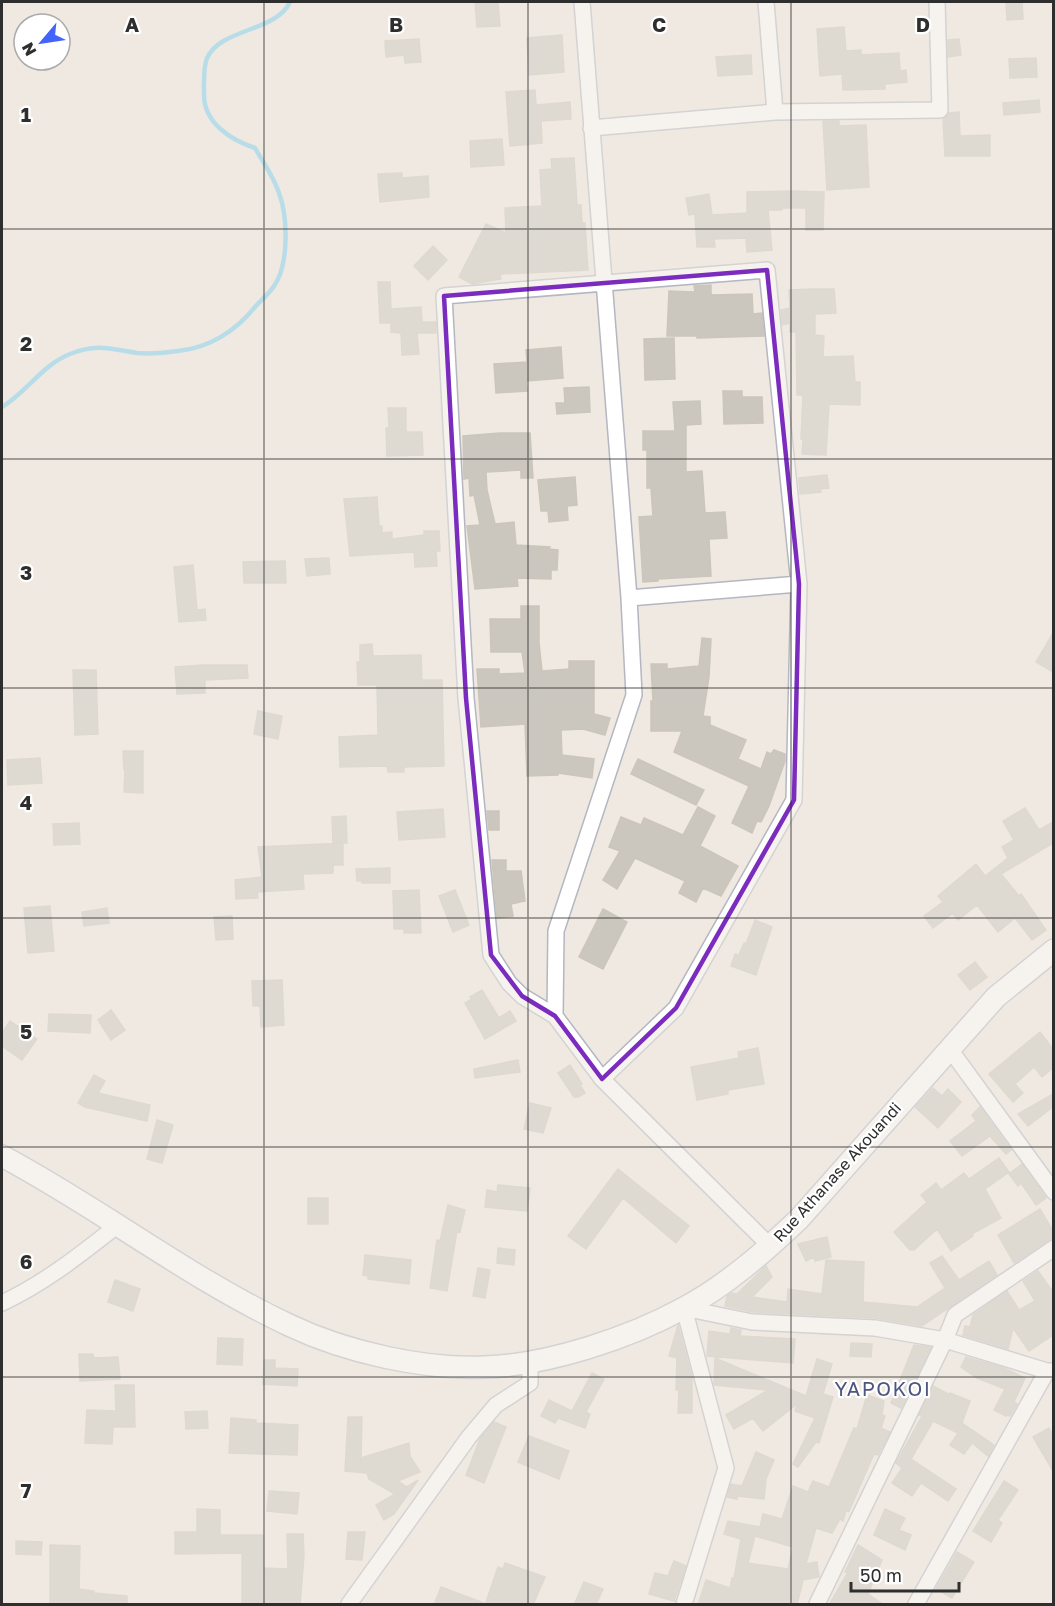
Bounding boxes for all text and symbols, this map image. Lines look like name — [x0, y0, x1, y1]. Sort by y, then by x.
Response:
north arrow — [12, 12, 72, 72]
text: A — [125, 12, 139, 36]
text: B — [389, 12, 403, 36]
text: C — [652, 12, 666, 36]
text: D — [916, 12, 930, 36]
text: N — [17, 39, 41, 59]
text: 1 — [21, 102, 31, 126]
text: 2 — [20, 331, 32, 355]
text: 3 — [20, 560, 32, 584]
text: 4 — [20, 790, 32, 814]
text: 5 — [20, 1019, 32, 1043]
street label: Rue Athanase Akouandi — [769, 1098, 905, 1246]
text: 6 — [20, 1249, 32, 1273]
district label: YAPOKOI — [834, 1376, 932, 1400]
text: 7 — [21, 1478, 32, 1502]
scale bar — [851, 1555, 959, 1593]
text: 50 m — [860, 1564, 902, 1586]

